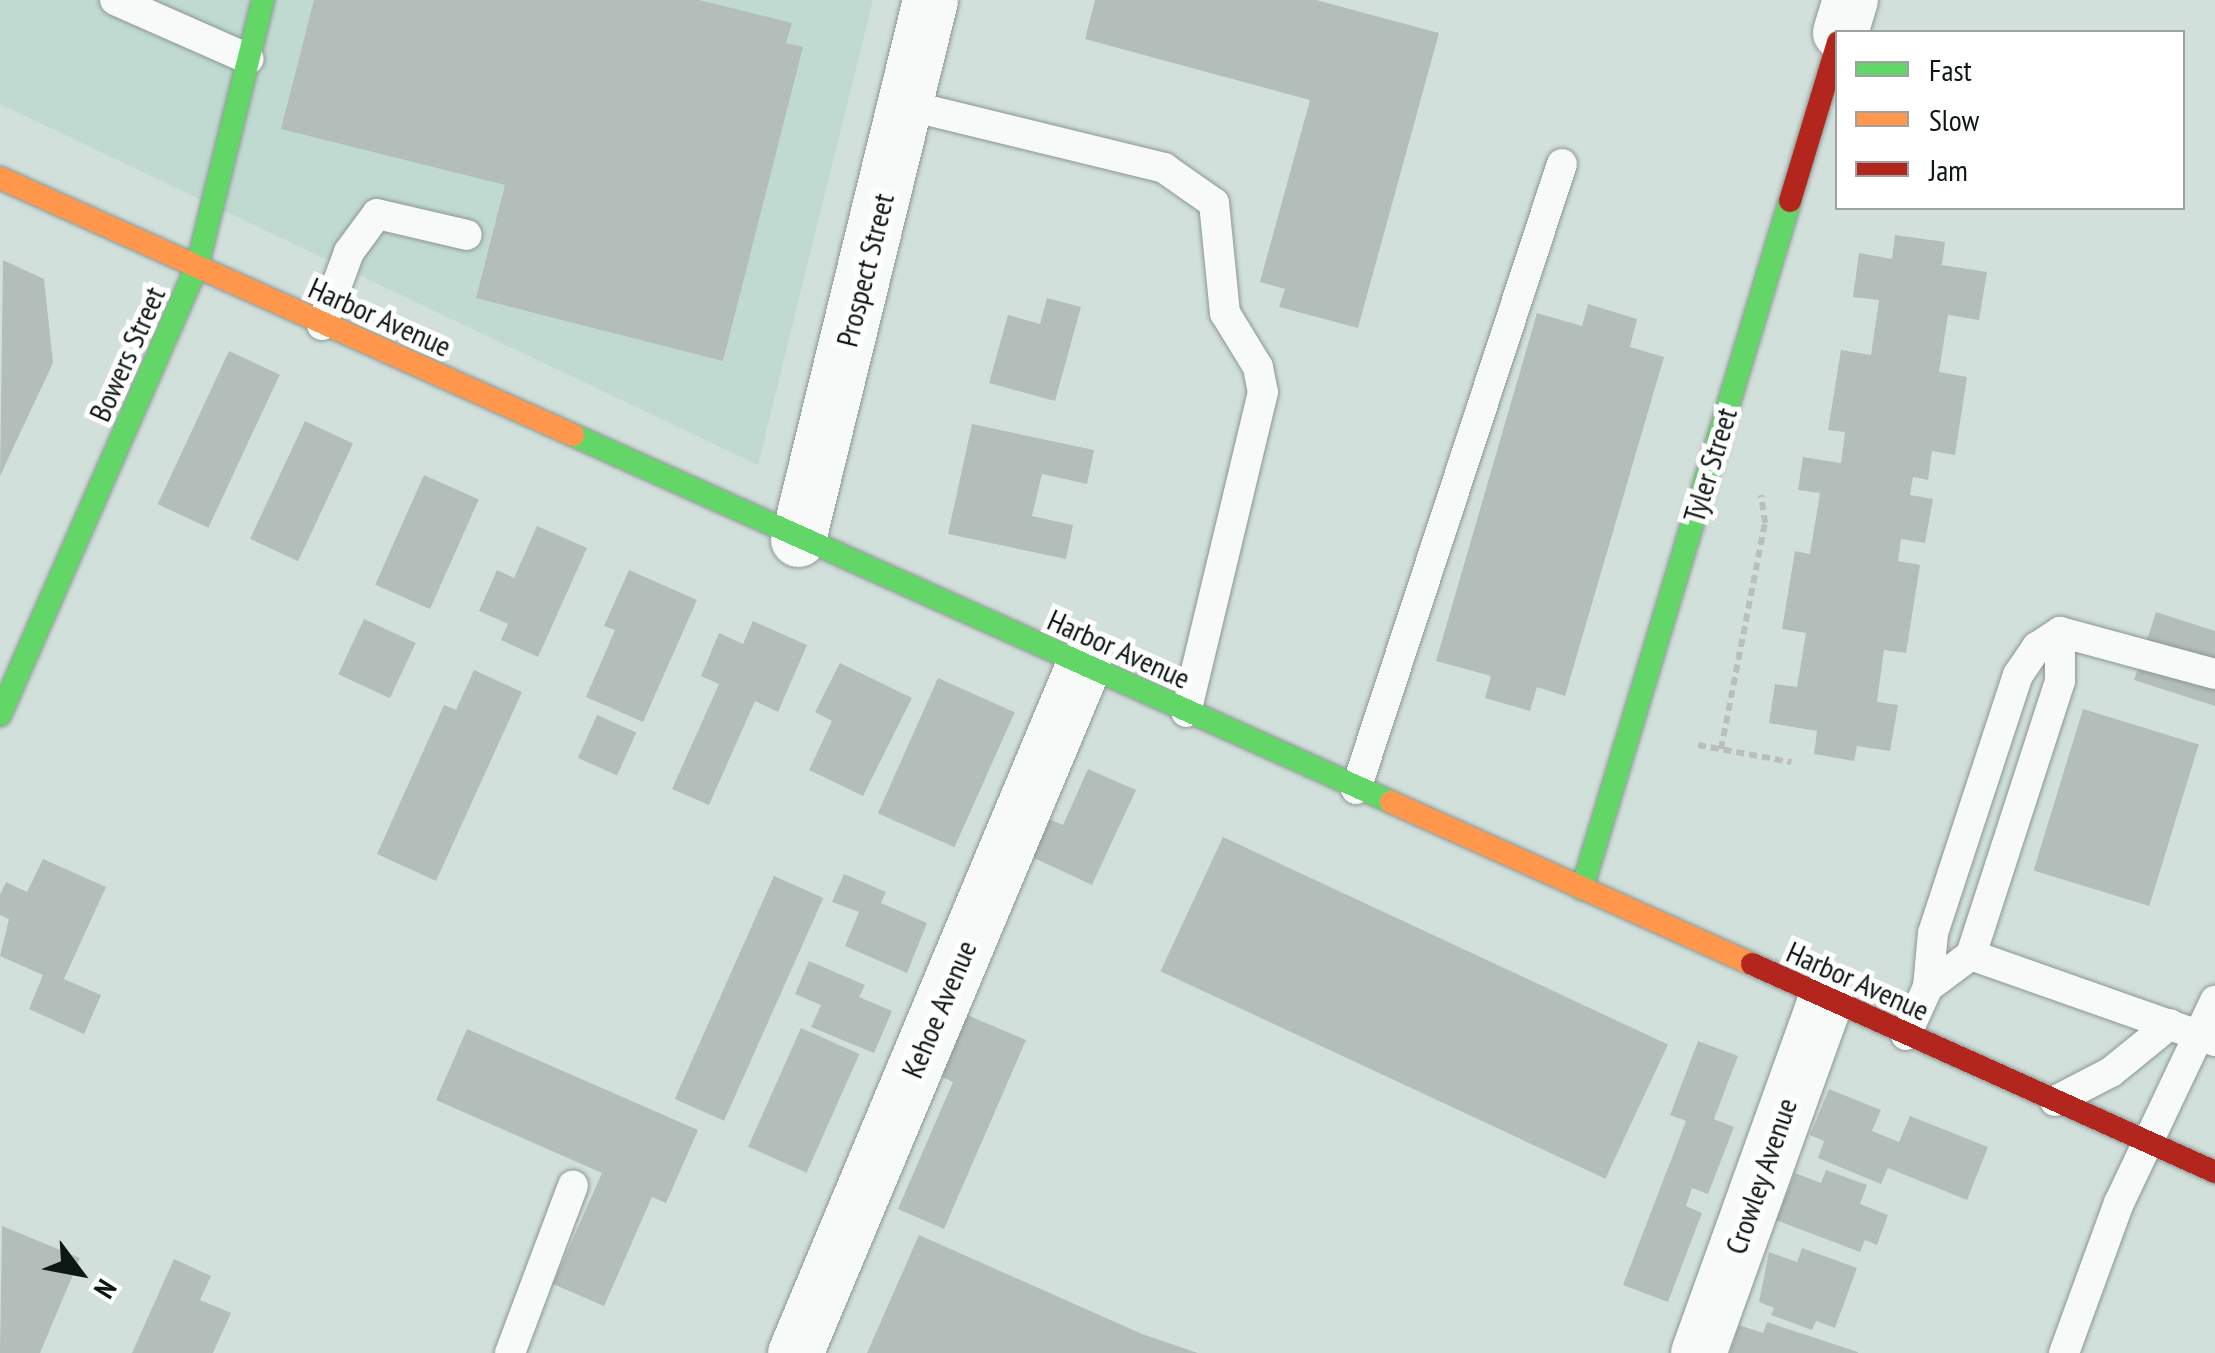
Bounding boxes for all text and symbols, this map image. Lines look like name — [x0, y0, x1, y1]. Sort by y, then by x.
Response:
legend — [1835, 30, 2185, 210]
text: Fast — [1929, 50, 1972, 89]
text: Slow — [1929, 100, 1979, 139]
text: Jam — [1929, 150, 1968, 189]
street label: Prospect Street — [829, 190, 901, 350]
street label: Harbor Avenue — [303, 269, 457, 365]
street label: Bowers Street — [81, 281, 173, 427]
street label: Tyler Street — [1676, 403, 1744, 527]
street label: Harbor Avenue — [1042, 601, 1196, 697]
street label: Harbor Avenue — [1781, 933, 1935, 1029]
street label: Kehoe Avenue — [894, 934, 984, 1084]
street label: Crowley Avenue — [1717, 1092, 1805, 1260]
north arrow — [30, 1223, 130, 1323]
text: N — [86, 1273, 126, 1305]

